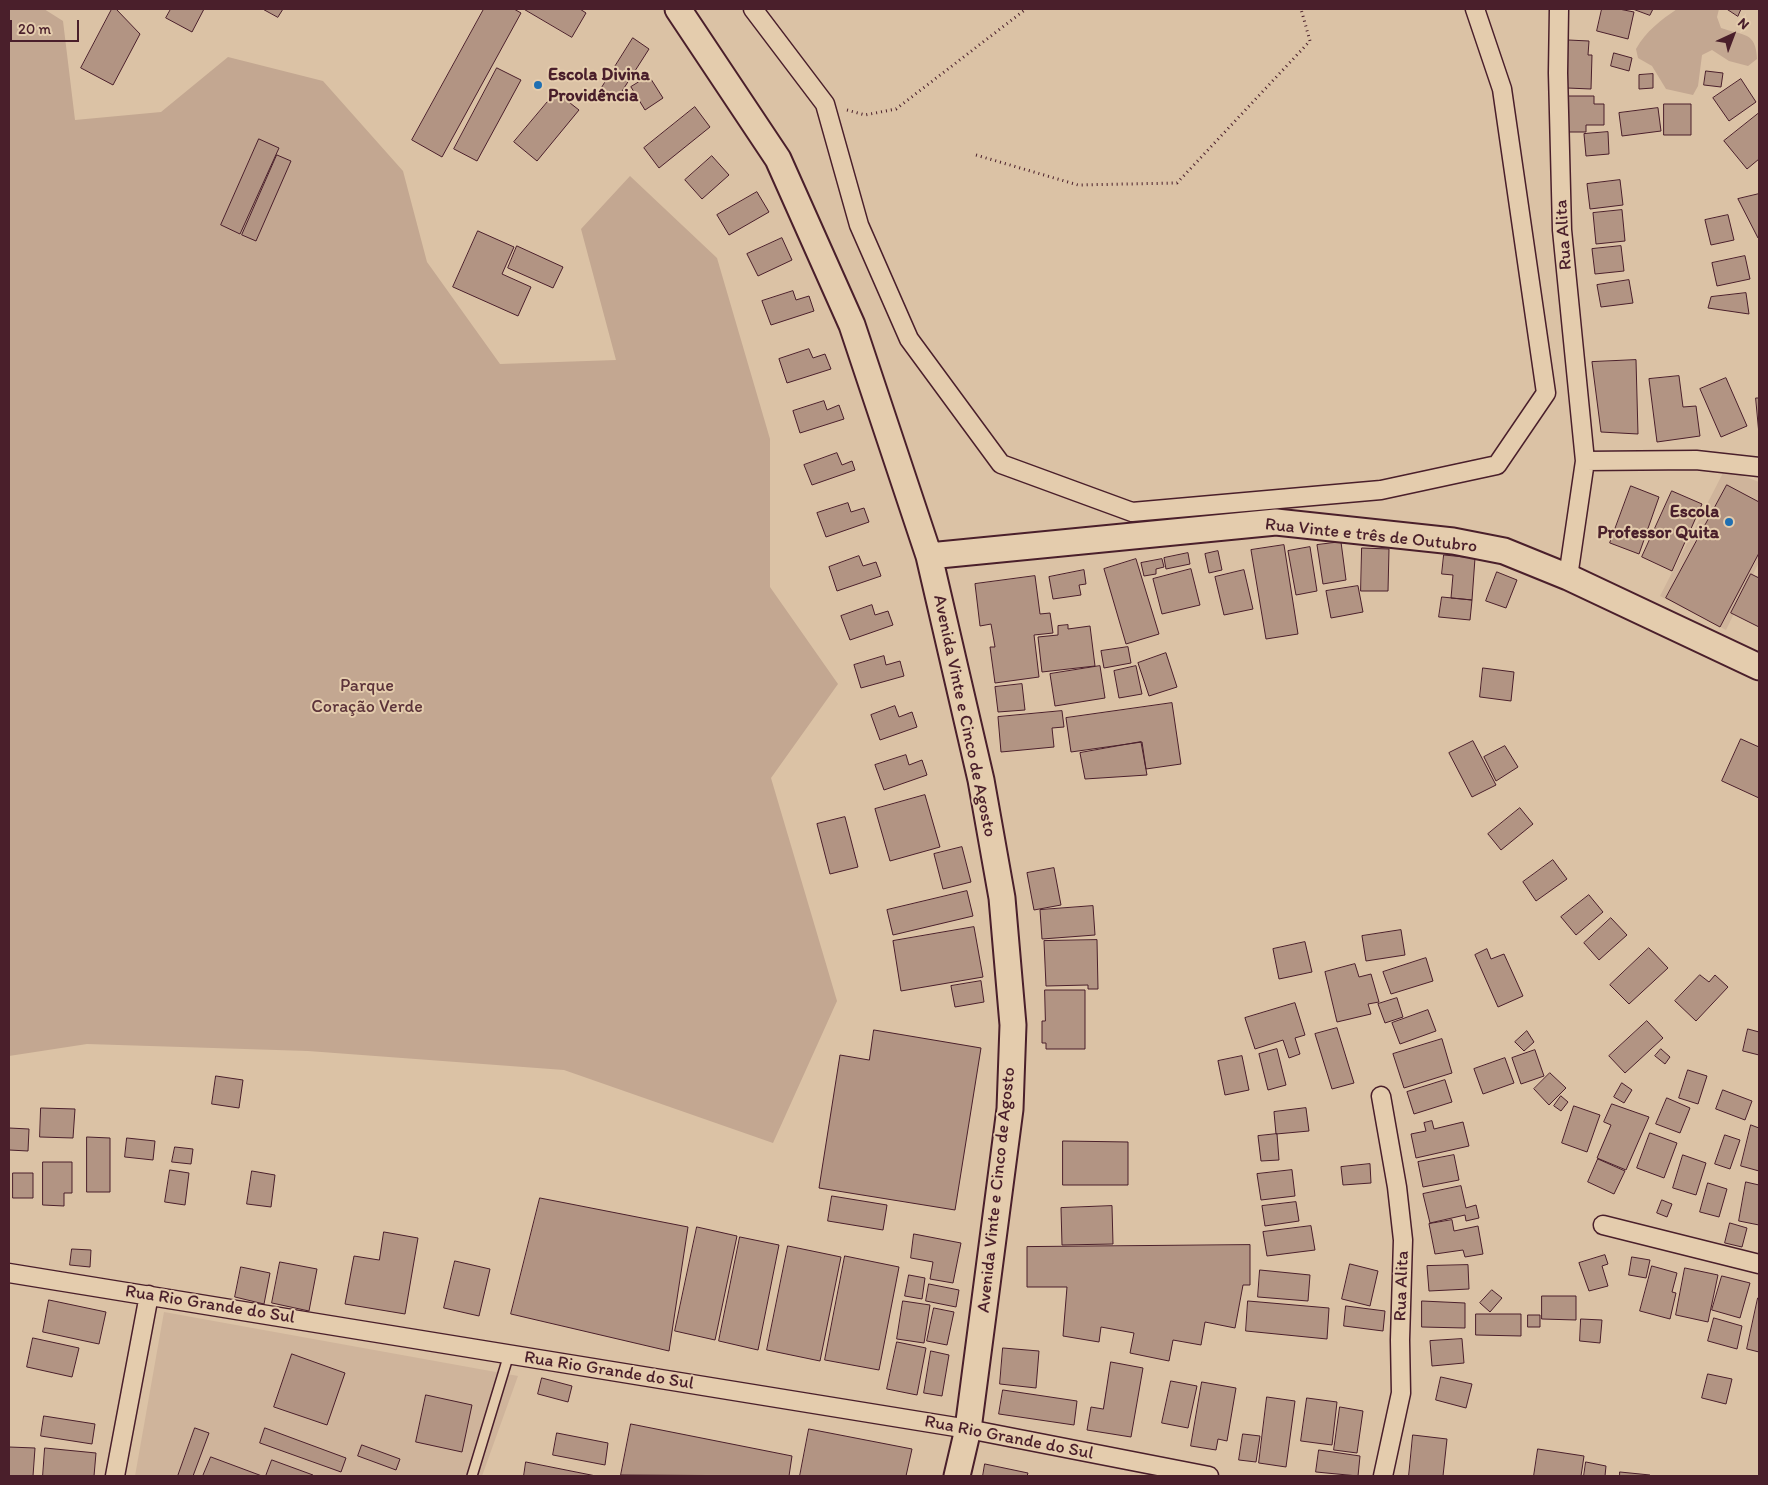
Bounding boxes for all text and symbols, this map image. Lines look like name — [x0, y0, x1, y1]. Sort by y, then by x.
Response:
scale bar — [12, 10, 81, 42]
north arrow — [1708, 10, 1758, 60]
text: N — [1734, 14, 1753, 33]
text: 20 m — [18, 20, 51, 38]
place label: Escola Divina Providência — [548, 64, 650, 106]
marker: Escola Divina Providência — [532, 79, 544, 91]
street label: Rua Alita — [1551, 199, 1577, 271]
place label: Escola Professor Quita — [1597, 501, 1719, 544]
street label: Rua Vinte e três de Outubro — [1264, 514, 1478, 558]
marker: Escola Professor Quita — [1723, 516, 1735, 528]
street label: Avenida Vinte e Cinco de Agosto — [928, 593, 1000, 839]
park label: Parque Coração Verde — [311, 675, 423, 718]
street label: Avenida Vinte e Cinco de Agosto — [973, 1066, 1021, 1314]
street label: Rua Alita — [1390, 1250, 1414, 1322]
street label: Rua Rio Grande do Sul — [124, 1281, 296, 1329]
street label: Rua Rio Grande do Sul — [523, 1347, 695, 1395]
street label: Rua Rio Grande do Sul — [923, 1411, 1095, 1465]

